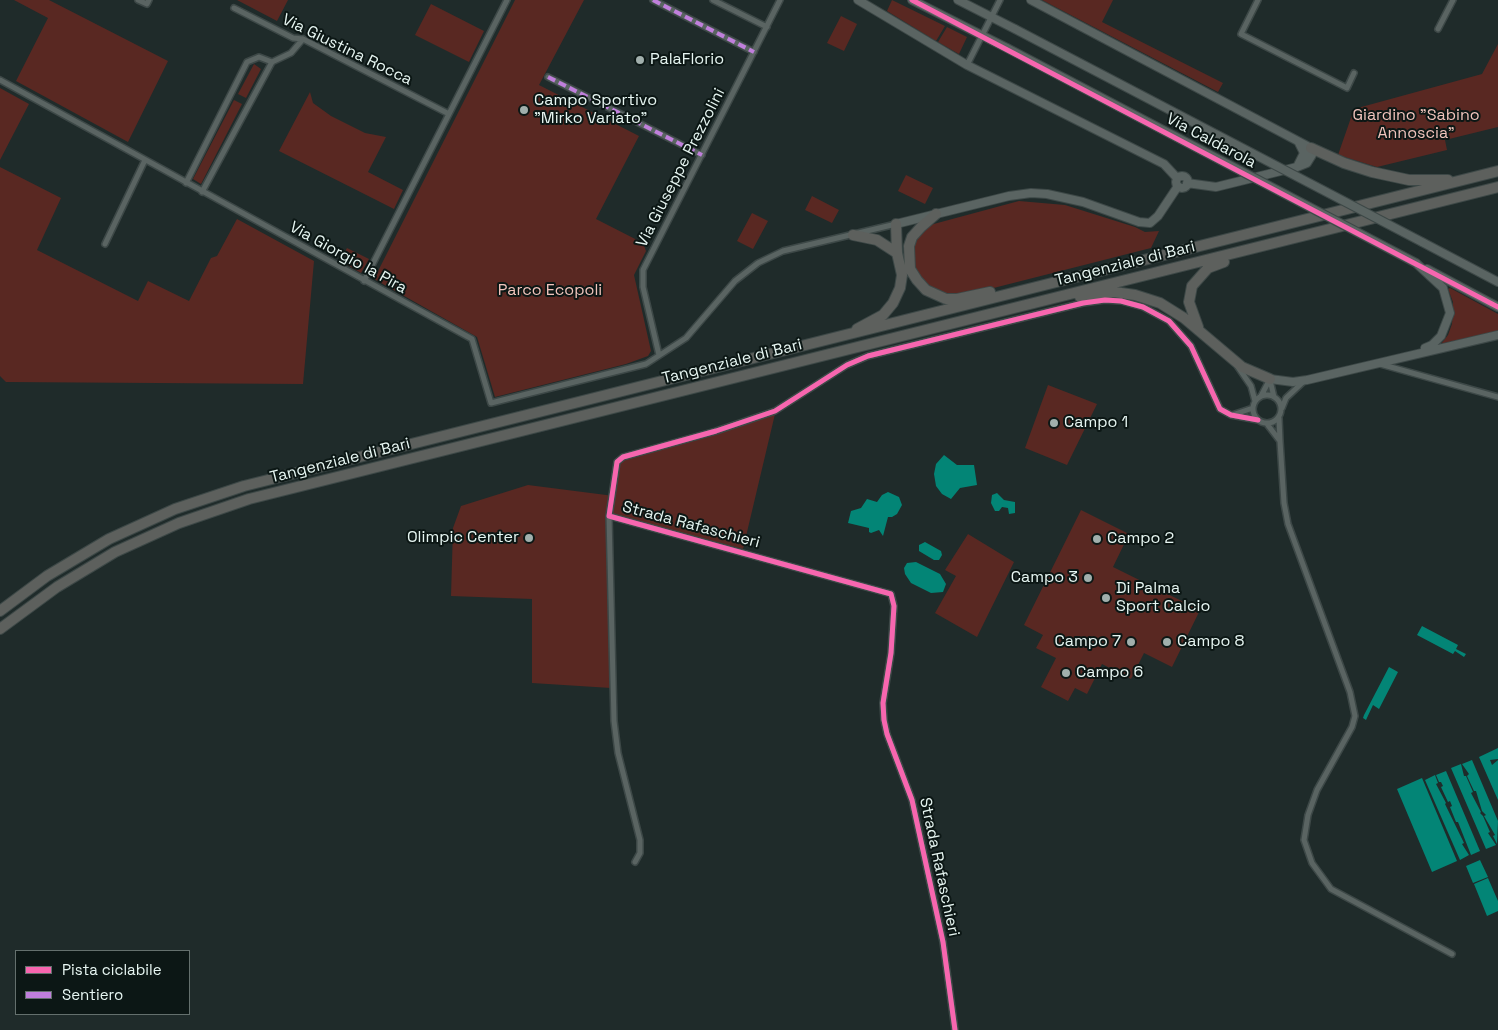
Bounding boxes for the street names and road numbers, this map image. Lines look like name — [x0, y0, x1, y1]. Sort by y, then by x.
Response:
street label: Via Giustina Rocca — [279, 10, 415, 90]
street label: Via Giuseppe Prezzolini — [633, 85, 729, 251]
street label: Via Caldarola — [1163, 109, 1259, 173]
street label: Via Giorgio la Pira — [286, 218, 410, 298]
street label: Tangenziale di Bari — [1053, 237, 1197, 291]
street label: Tangenziale di Bari — [660, 335, 804, 389]
street label: Tangenziale di Bari — [268, 434, 412, 488]
street label: Strada Rafaschieri — [620, 497, 762, 553]
street label: Strada Rafaschieri — [915, 796, 963, 938]

